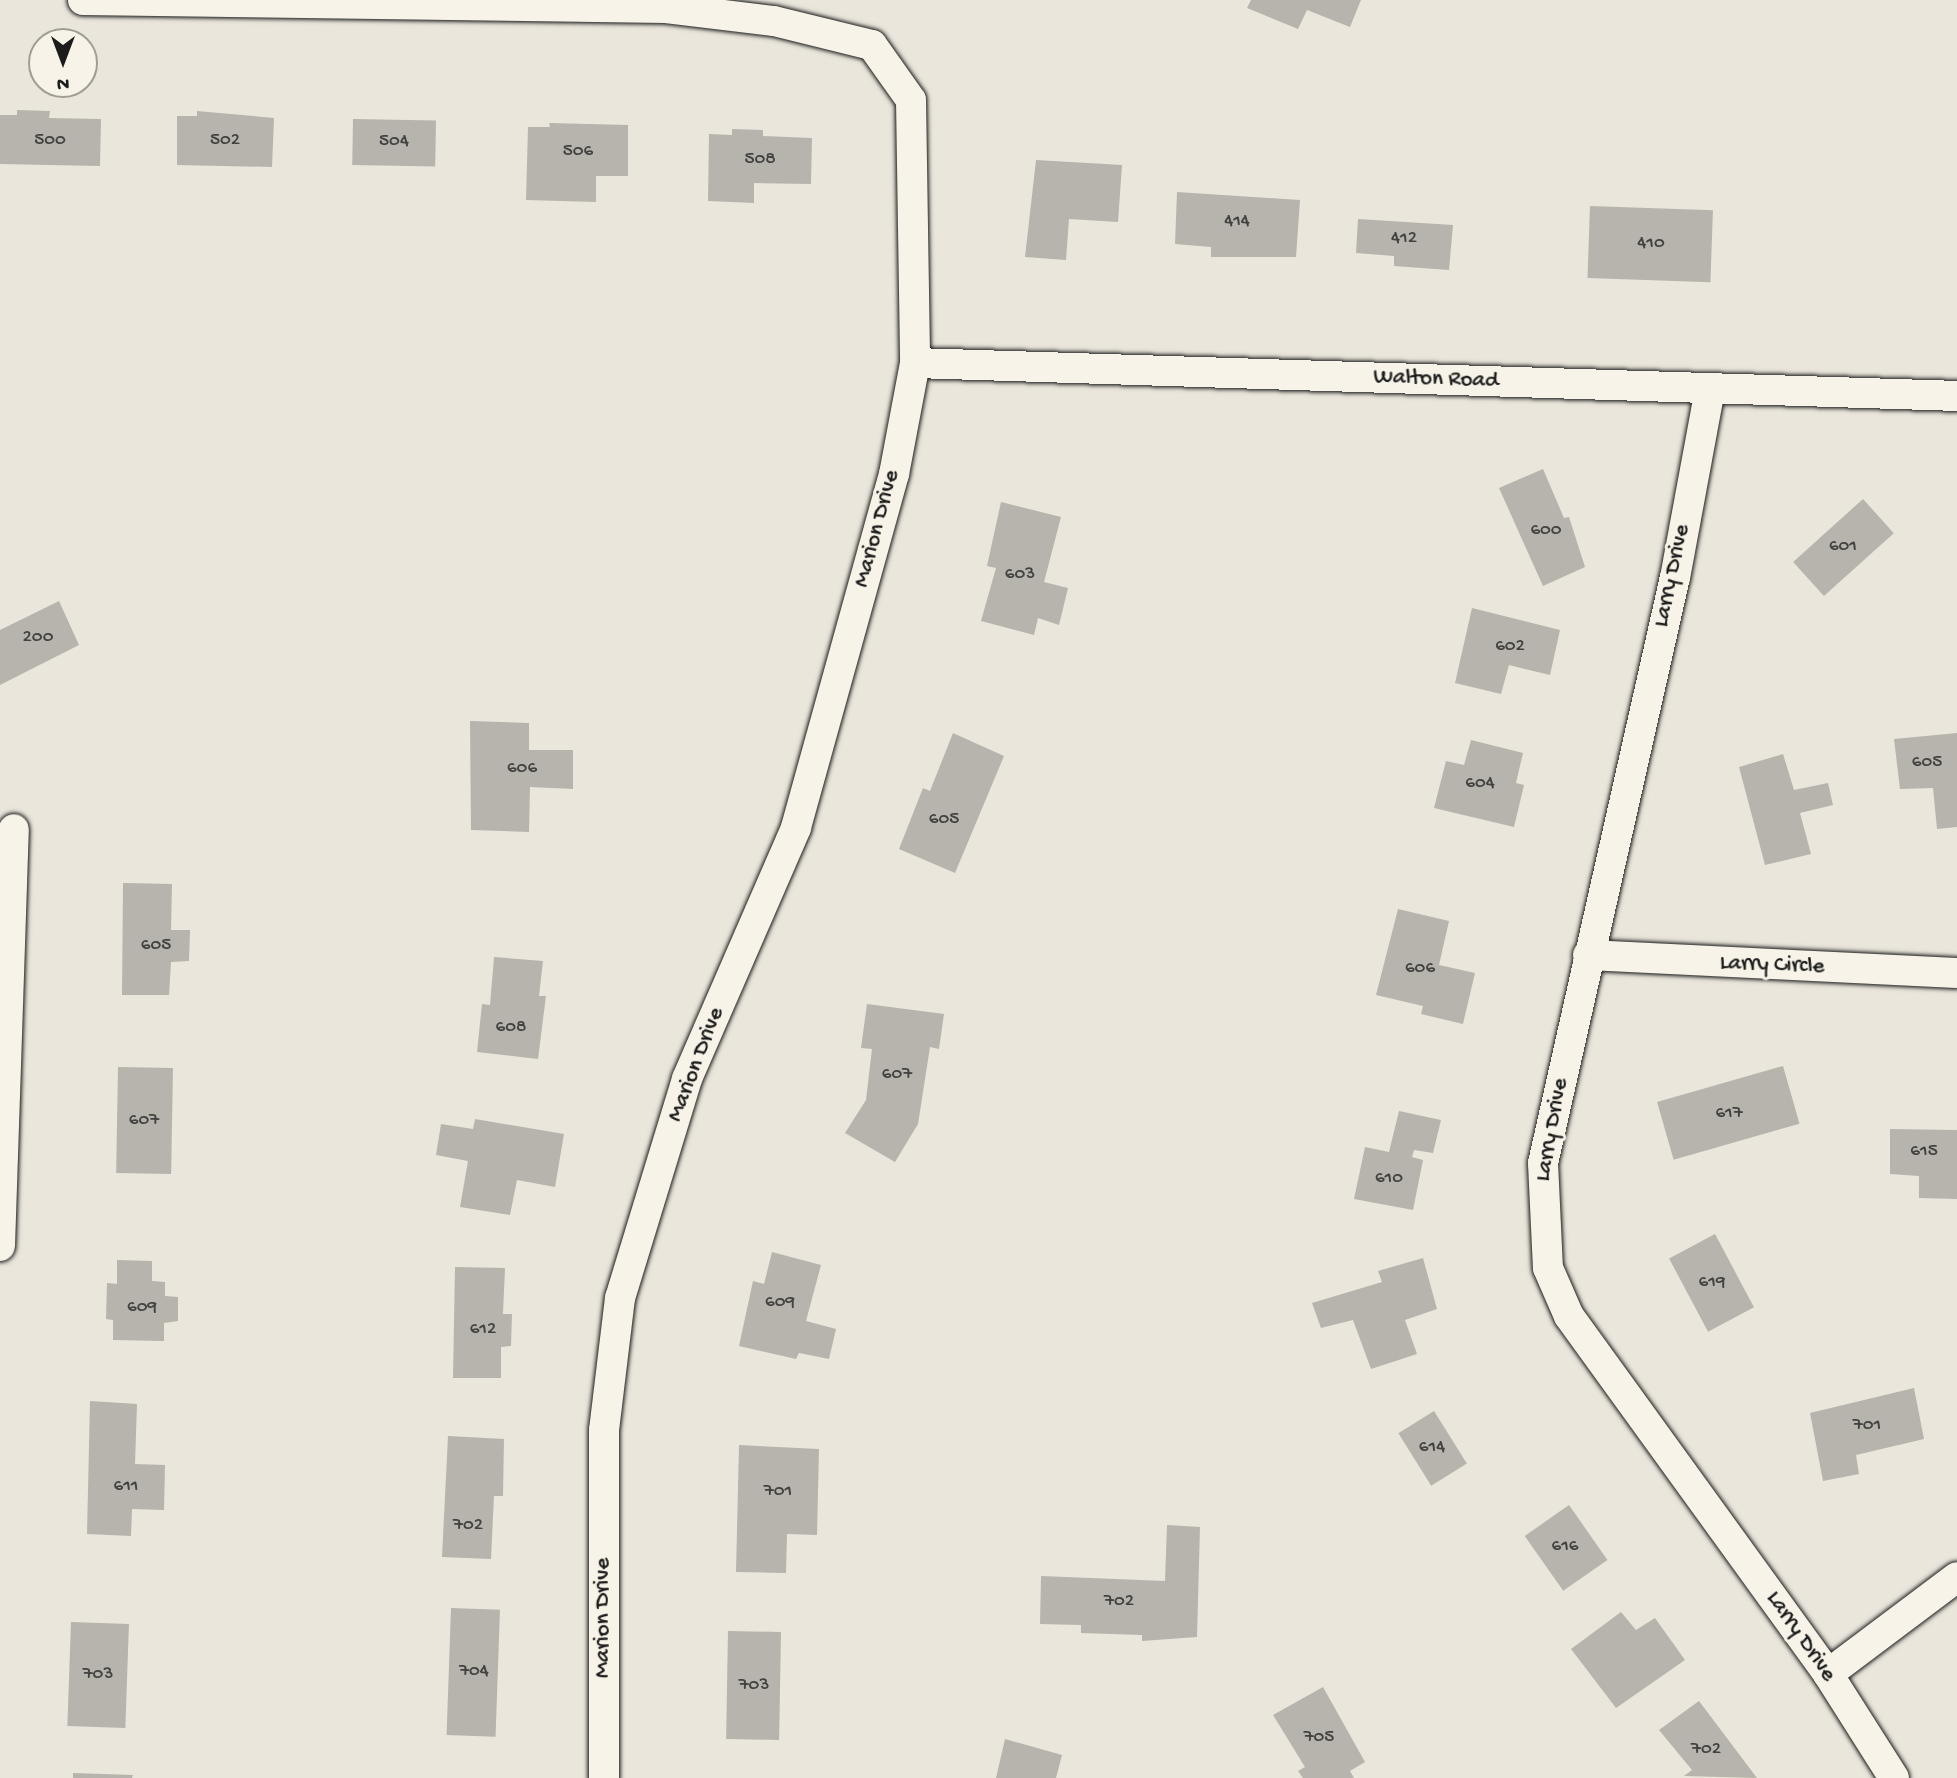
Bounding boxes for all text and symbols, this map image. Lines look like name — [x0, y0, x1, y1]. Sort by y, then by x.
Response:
north arrow — [28, 28, 98, 98]
text: N — [57, 71, 69, 94]
house number: 500 — [34, 130, 66, 152]
house number: 502 — [210, 130, 240, 152]
house number: 504 — [379, 131, 409, 153]
house number: 506 — [563, 141, 593, 163]
house number: 508 — [744, 149, 776, 171]
house number: 414 — [1224, 211, 1250, 233]
house number: 412 — [1391, 228, 1417, 250]
house number: 410 — [1637, 233, 1665, 255]
street label: Walton Road — [1373, 364, 1499, 396]
street label: Marion Drive — [849, 467, 907, 591]
house number: 600 — [1530, 520, 1562, 542]
street label: Larry Drive — [1649, 522, 1697, 630]
house number: 601 — [1829, 536, 1857, 558]
house number: 603 — [1005, 564, 1035, 586]
house number: 200 — [23, 627, 53, 649]
house number: 602 — [1495, 636, 1525, 658]
house number: 605 — [1912, 752, 1942, 774]
house number: 606 — [507, 758, 537, 780]
house number: 604 — [1465, 773, 1495, 795]
house number: 605 — [929, 809, 959, 831]
house number: 605 — [141, 935, 171, 957]
street label: Larry Circle — [1719, 950, 1825, 982]
house number: 606 — [1405, 958, 1435, 980]
street label: Marion Drive — [663, 1004, 731, 1126]
house number: 608 — [496, 1017, 526, 1039]
house number: 607 — [882, 1064, 912, 1086]
street label: Larry Drive — [1530, 1076, 1576, 1184]
house number: 617 — [1715, 1103, 1743, 1125]
house number: 607 — [129, 1110, 159, 1132]
house number: 615 — [1910, 1141, 1938, 1163]
house number: 610 — [1375, 1168, 1403, 1190]
house number: 619 — [1699, 1272, 1725, 1294]
house number: 609 — [765, 1292, 795, 1314]
house number: 609 — [127, 1297, 157, 1319]
house number: 612 — [470, 1319, 496, 1341]
house number: 701 — [1853, 1415, 1881, 1437]
house number: 614 — [1419, 1437, 1445, 1459]
house number: 611 — [114, 1476, 138, 1498]
house number: 701 — [764, 1481, 792, 1503]
house number: 702 — [453, 1515, 483, 1537]
house number: 616 — [1552, 1536, 1578, 1558]
street label: Marion Drive — [590, 1558, 618, 1678]
street label: Larry Drive — [1759, 1586, 1841, 1688]
house number: 702 — [1104, 1591, 1134, 1613]
house number: 704 — [459, 1661, 489, 1683]
house number: 703 — [83, 1664, 113, 1686]
house number: 703 — [739, 1675, 769, 1697]
house number: 705 — [1304, 1727, 1334, 1749]
house number: 702 — [1691, 1739, 1721, 1761]

